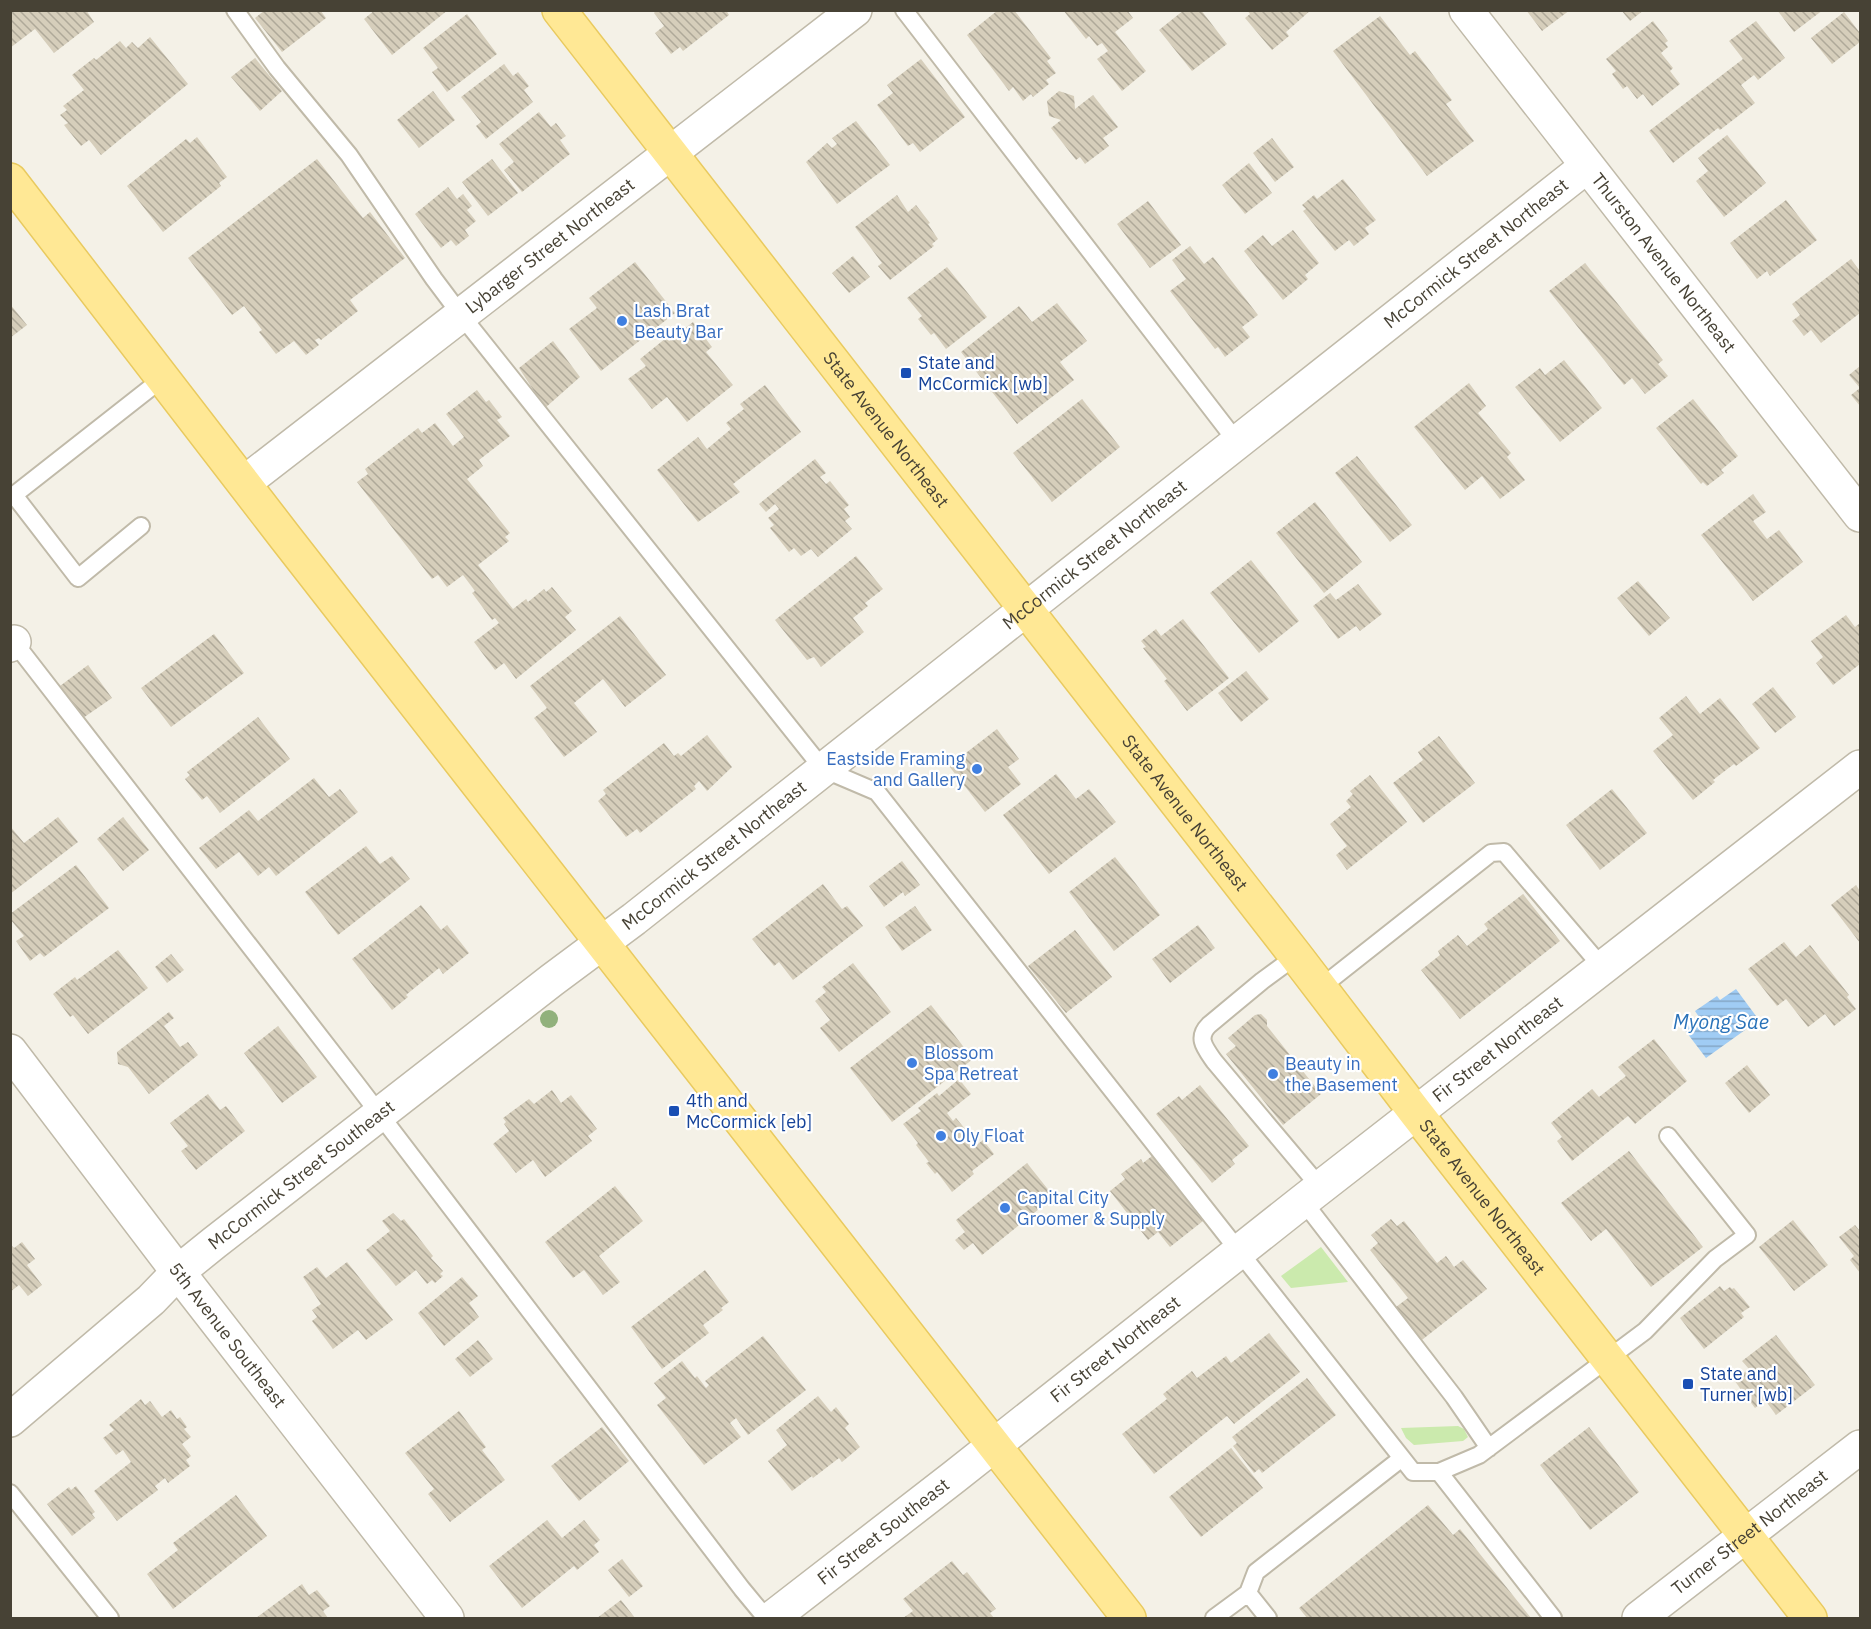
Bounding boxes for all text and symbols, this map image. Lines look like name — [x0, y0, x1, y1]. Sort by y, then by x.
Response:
street label: Thurston Avenue Northeast — [1587, 168, 1741, 357]
street label: Lybarger Street Northeast — [460, 173, 639, 318]
street label: McCormick Street Northeast — [1379, 173, 1573, 333]
place label: Lash Brat Beauty Bar — [634, 299, 723, 343]
marker: Lash Brat Beauty Bar — [615, 314, 629, 328]
street label: State Avenue Northeast — [818, 347, 954, 512]
place label: State and McCormick [wb] — [918, 351, 1048, 395]
marker: State and McCormick [wb] — [899, 366, 913, 380]
street label: McCormick Street Northeast — [998, 475, 1191, 634]
street label: State Avenue Northeast — [1117, 730, 1253, 895]
place label: Eastside Framing and Gallery — [826, 747, 965, 791]
marker: Eastside Framing and Gallery — [970, 762, 984, 776]
street label: McCormick Street Northeast — [617, 775, 811, 935]
street label: Fir Street Northeast — [1427, 991, 1567, 1107]
water label: Myong Sae — [1673, 1008, 1769, 1035]
place label: Blossom Spa Retreat — [924, 1041, 1019, 1085]
place label: Beauty in the Basement — [1285, 1052, 1398, 1096]
marker: Blossom Spa Retreat — [905, 1056, 919, 1070]
marker: Beauty in the Basement — [1266, 1067, 1280, 1081]
place label: 4th and McCormick [eb] — [686, 1089, 812, 1133]
street label: McCormick Street Southeast — [203, 1095, 399, 1254]
marker: 4th and McCormick [eb] — [667, 1104, 681, 1118]
street label: State Avenue Northeast — [1414, 1115, 1550, 1280]
place label: Oly Float — [953, 1124, 1025, 1147]
marker: Oly Float — [934, 1129, 948, 1143]
place label: Capital City Groomer & Supply — [1017, 1186, 1165, 1230]
marker: Capital City Groomer & Supply — [998, 1201, 1012, 1215]
street label: 5th Avenue Southeast — [164, 1258, 291, 1412]
street label: Fir Street Northeast — [1045, 1290, 1185, 1408]
place label: State and Turner [wb] — [1700, 1362, 1793, 1406]
marker: State and Turner [wb] — [1681, 1377, 1695, 1391]
street label: Turner Street Northeast — [1667, 1464, 1832, 1600]
street label: Fir Street Southeast — [812, 1473, 954, 1590]

